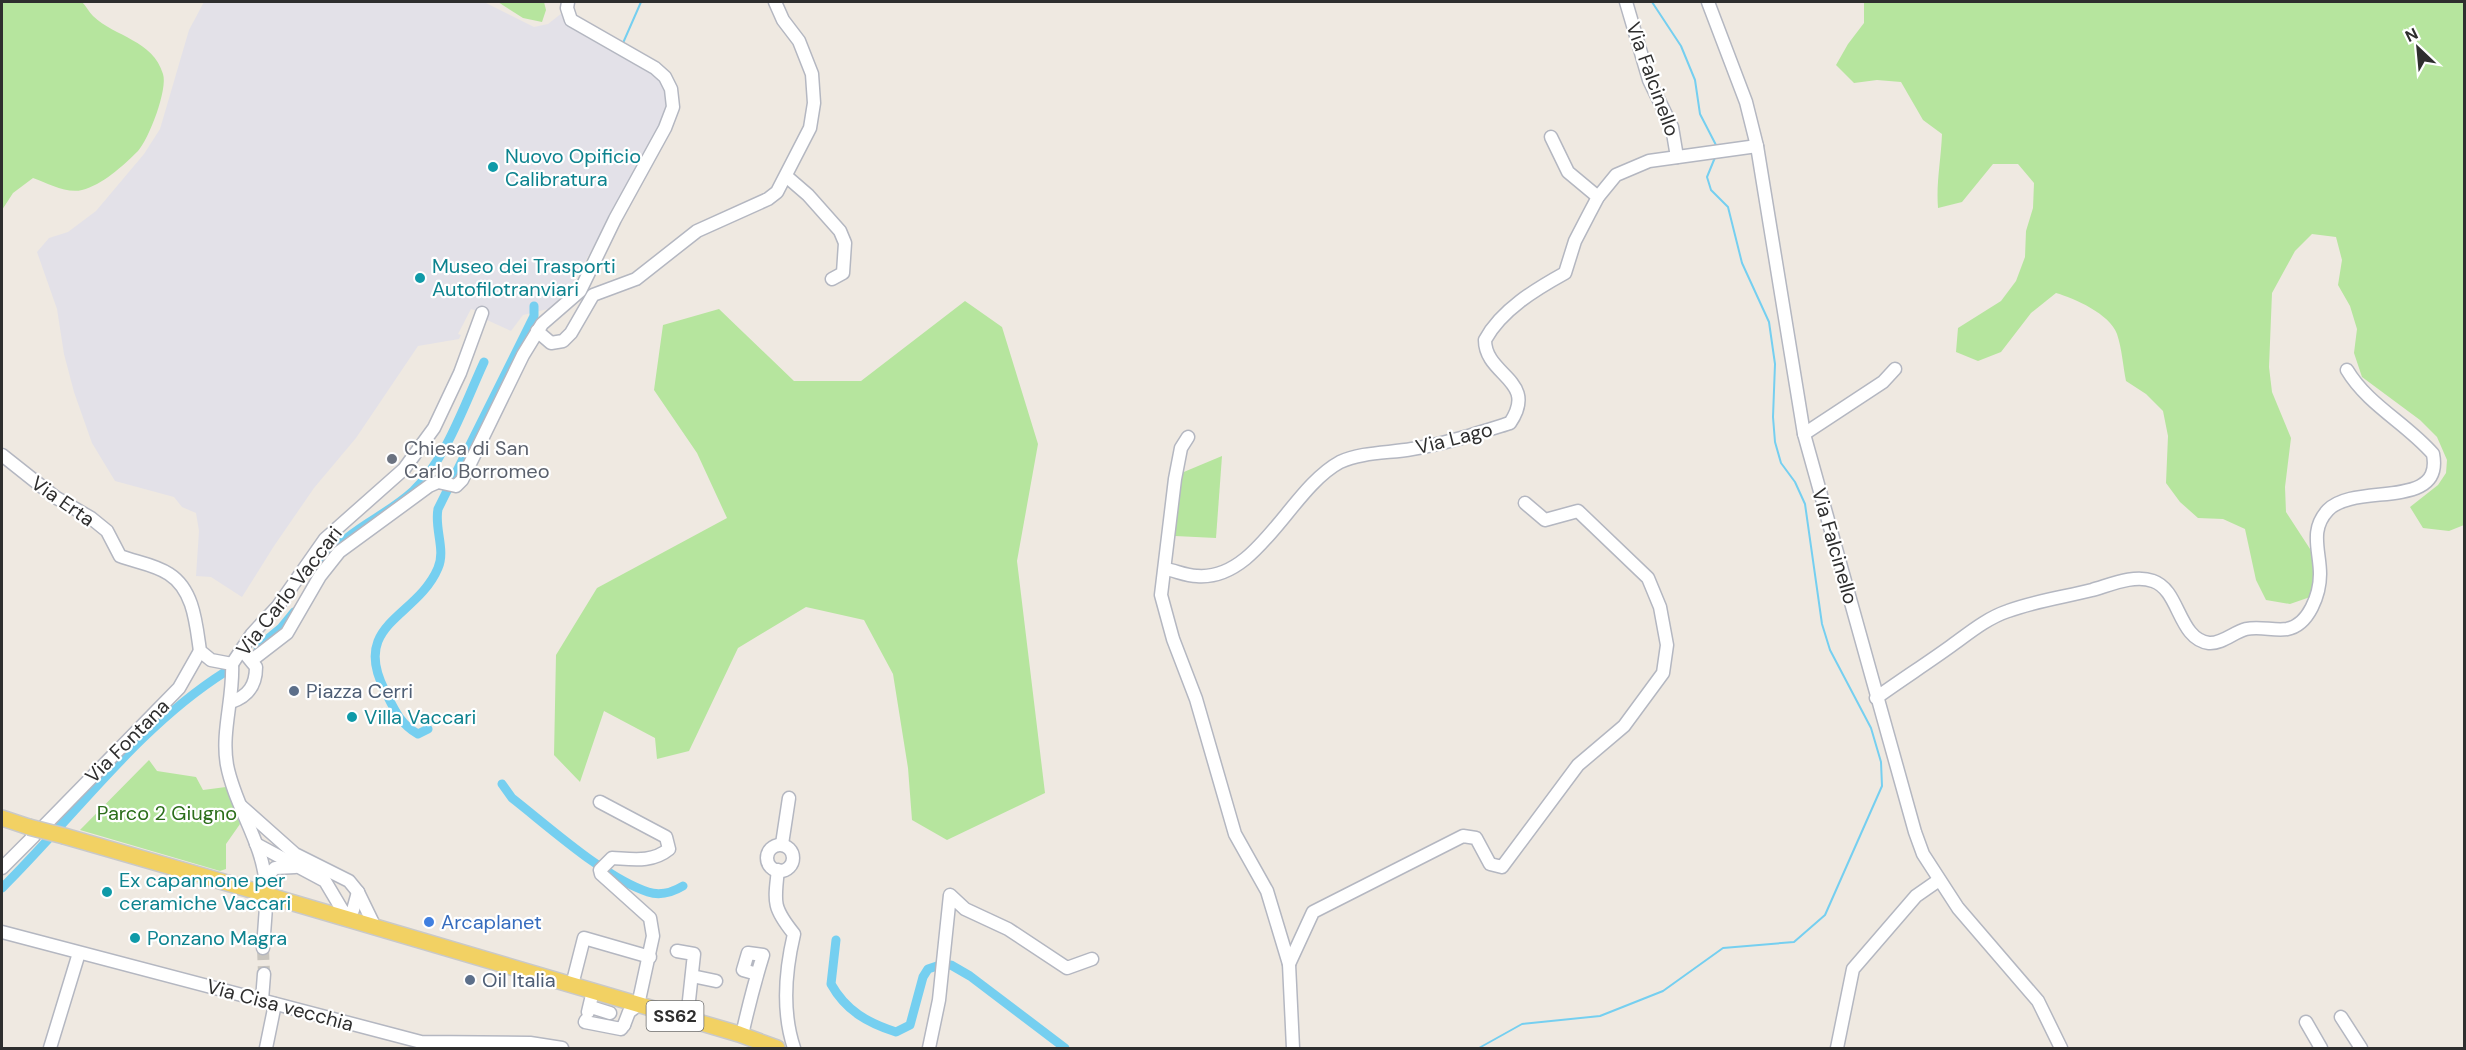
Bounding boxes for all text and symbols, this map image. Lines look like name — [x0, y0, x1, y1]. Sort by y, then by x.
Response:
street label: Via Falcinello — [1620, 18, 1686, 140]
north arrow — [2388, 18, 2448, 78]
text: N — [2402, 23, 2421, 47]
place label: Nuovo Opificio Calibratura — [505, 143, 641, 192]
marker: Nuovo Opificio Calibratura — [486, 160, 500, 174]
place label: Museo dei Trasporti Autofilotranviari — [432, 253, 616, 302]
marker: Museo dei Trasporti Autofilotranviari — [413, 271, 427, 285]
street label: Via Lago — [1413, 416, 1495, 460]
place label: Chiesa di San Carlo Borromeo — [404, 435, 550, 484]
marker: Chiesa di San Carlo Borromeo — [385, 452, 399, 466]
street label: Via Erta — [26, 470, 100, 532]
street label: Via Falcinello — [1806, 485, 1864, 607]
street label: Via Carlo Vaccari — [230, 521, 348, 661]
place label: Piazza Cerri — [306, 678, 413, 704]
marker: Piazza Cerri — [287, 684, 301, 698]
street label: Via Fontana — [79, 693, 175, 789]
place label: Villa Vaccari — [364, 704, 476, 730]
marker: Villa Vaccari — [345, 710, 359, 724]
park label: Parco 2 Giugno — [97, 800, 237, 826]
place label: Ex capannone per ceramiche Vaccari — [119, 867, 291, 916]
marker: Ex capannone per ceramiche Vaccari — [100, 885, 114, 899]
place label: Arcaplanet — [441, 909, 542, 935]
marker: Arcaplanet — [422, 915, 436, 929]
place label: Ponzano Magra — [147, 925, 287, 951]
marker: Ponzano Magra — [128, 931, 142, 945]
place label: Oil Italia — [482, 967, 556, 993]
street label: Via Cisa vecchia — [204, 973, 356, 1037]
marker: Oil Italia — [463, 973, 477, 987]
road number: SS62 — [646, 1001, 704, 1031]

